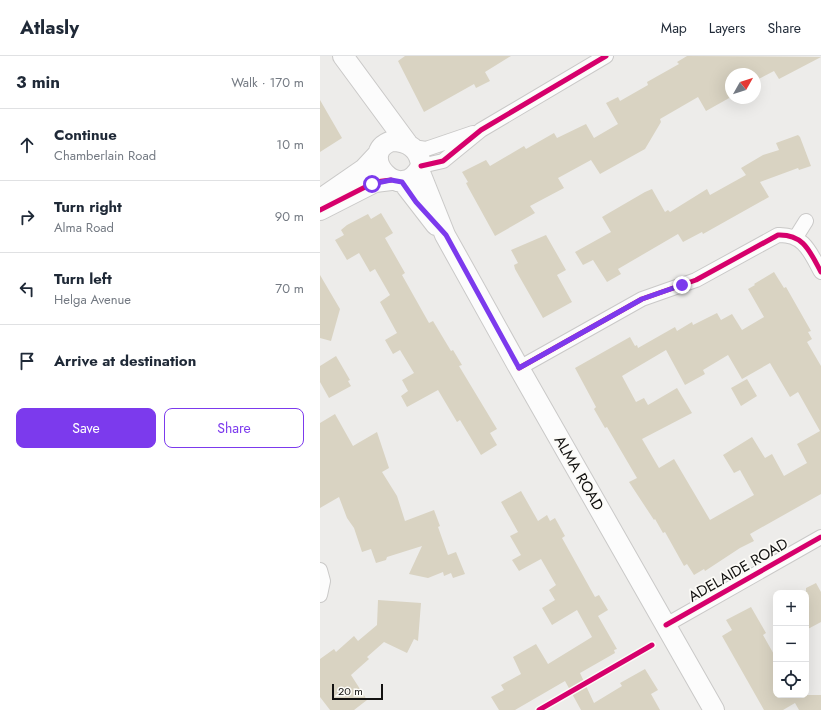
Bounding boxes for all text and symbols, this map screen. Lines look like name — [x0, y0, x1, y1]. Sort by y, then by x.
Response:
text: Atlasly — [20, 14, 79, 41]
text: Map — [661, 18, 687, 38]
text: Layers — [709, 18, 745, 38]
text: Share — [767, 18, 801, 38]
north arrow — [725, 68, 761, 104]
text: 3 min — [16, 70, 60, 94]
text: Walk · 170 m — [231, 73, 304, 92]
text: Continue — [54, 124, 117, 146]
icon: ahead — [16, 134, 38, 156]
text: 10 m — [276, 135, 304, 154]
text: Chamberlain Road — [54, 146, 156, 165]
route start — [363, 175, 381, 193]
text: Turn right — [54, 196, 122, 218]
icon: right — [16, 206, 38, 228]
text: 90 m — [275, 207, 304, 226]
text: Alma Road — [54, 218, 114, 237]
text: Turn left — [54, 268, 112, 290]
route end — [673, 276, 691, 294]
icon: left — [16, 278, 38, 300]
text: 70 m — [275, 279, 304, 298]
text: Helga Avenue — [54, 290, 131, 309]
icon: arrive — [16, 350, 38, 372]
text: Arrive at destination — [54, 350, 196, 372]
button: Save — [16, 408, 156, 448]
button: Share — [164, 408, 304, 448]
street label: ALMA ROAD — [549, 432, 609, 514]
street label: ADELAIDE ROAD — [684, 532, 792, 608]
map controls — [773, 590, 809, 698]
button: + — [773, 590, 809, 626]
button: − — [773, 626, 809, 662]
button: locate — [773, 662, 809, 698]
scale bar — [332, 682, 383, 701]
text: 20 m — [338, 683, 363, 699]

